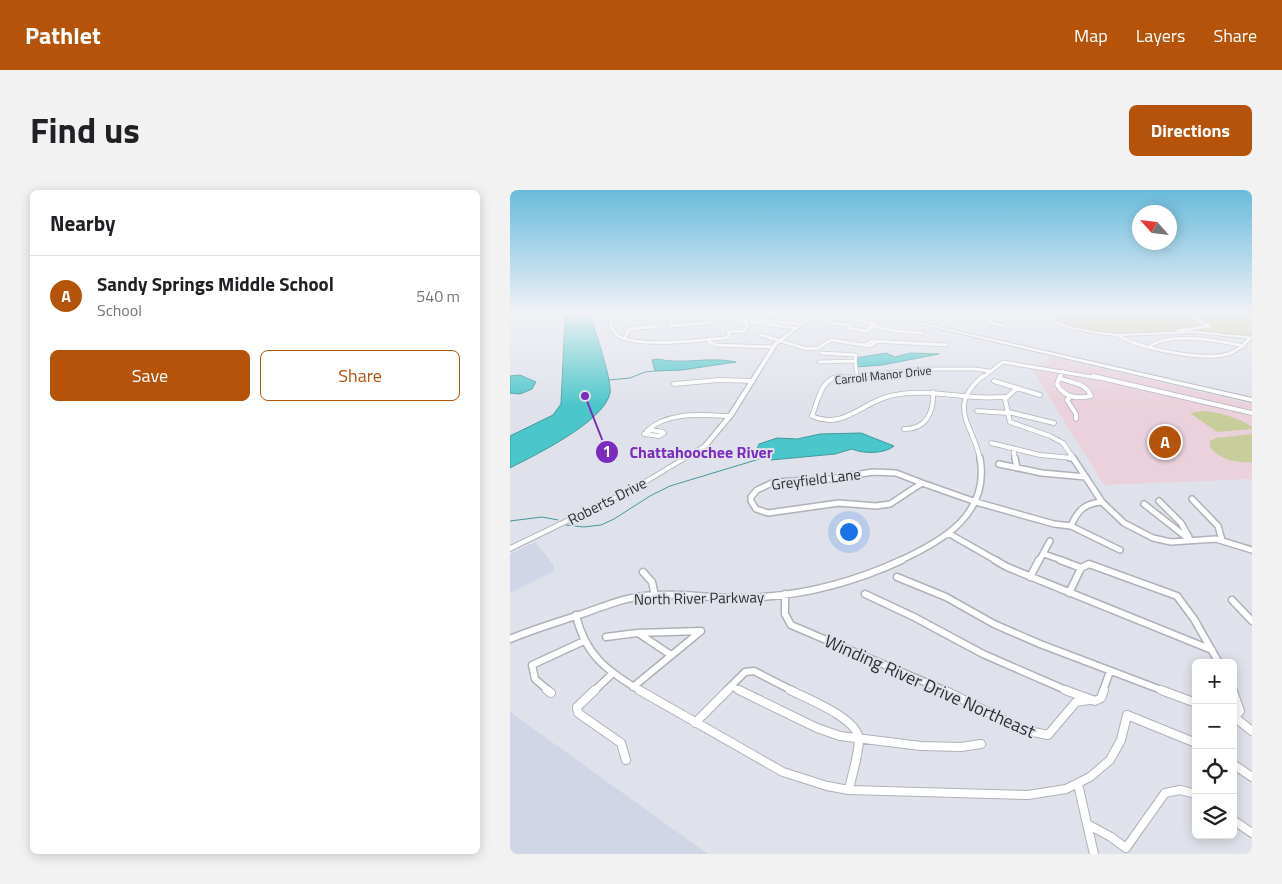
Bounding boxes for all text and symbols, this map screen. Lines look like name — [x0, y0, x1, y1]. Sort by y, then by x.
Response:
text: Pathlet — [25, 17, 101, 53]
text: Map — [1074, 22, 1108, 49]
text: Layers — [1136, 22, 1185, 49]
text: Share — [1213, 22, 1257, 49]
text: Find us — [30, 103, 140, 157]
button: Directions — [1129, 105, 1252, 156]
north arrow — [1132, 205, 1177, 250]
text: Nearby — [50, 207, 115, 239]
text: Sandy Springs Middle School — [97, 269, 334, 298]
text: A — [61, 284, 71, 308]
text: 540 m — [416, 284, 460, 308]
text: School — [97, 298, 142, 322]
button: Save — [50, 350, 250, 401]
button: Share — [260, 350, 460, 401]
street label: Carroll Manor Drive — [834, 360, 932, 390]
pin: A — [1149, 423, 1181, 461]
callout: Chattahoochee River — [594, 437, 782, 468]
text: 1 — [603, 440, 611, 463]
text: Chattahoochee River — [629, 440, 773, 464]
street label: Greyfield Lane — [770, 462, 862, 496]
street label: Roberts Drive — [563, 471, 651, 531]
your location — [836, 519, 862, 545]
street label: North River Parkway — [634, 585, 764, 611]
street label: Winding River Drive Northeast — [820, 627, 1041, 745]
map controls — [1192, 659, 1237, 839]
button: + — [1192, 659, 1237, 704]
button: − — [1192, 704, 1237, 749]
button: locate — [1192, 749, 1237, 794]
button: layers — [1192, 794, 1237, 839]

